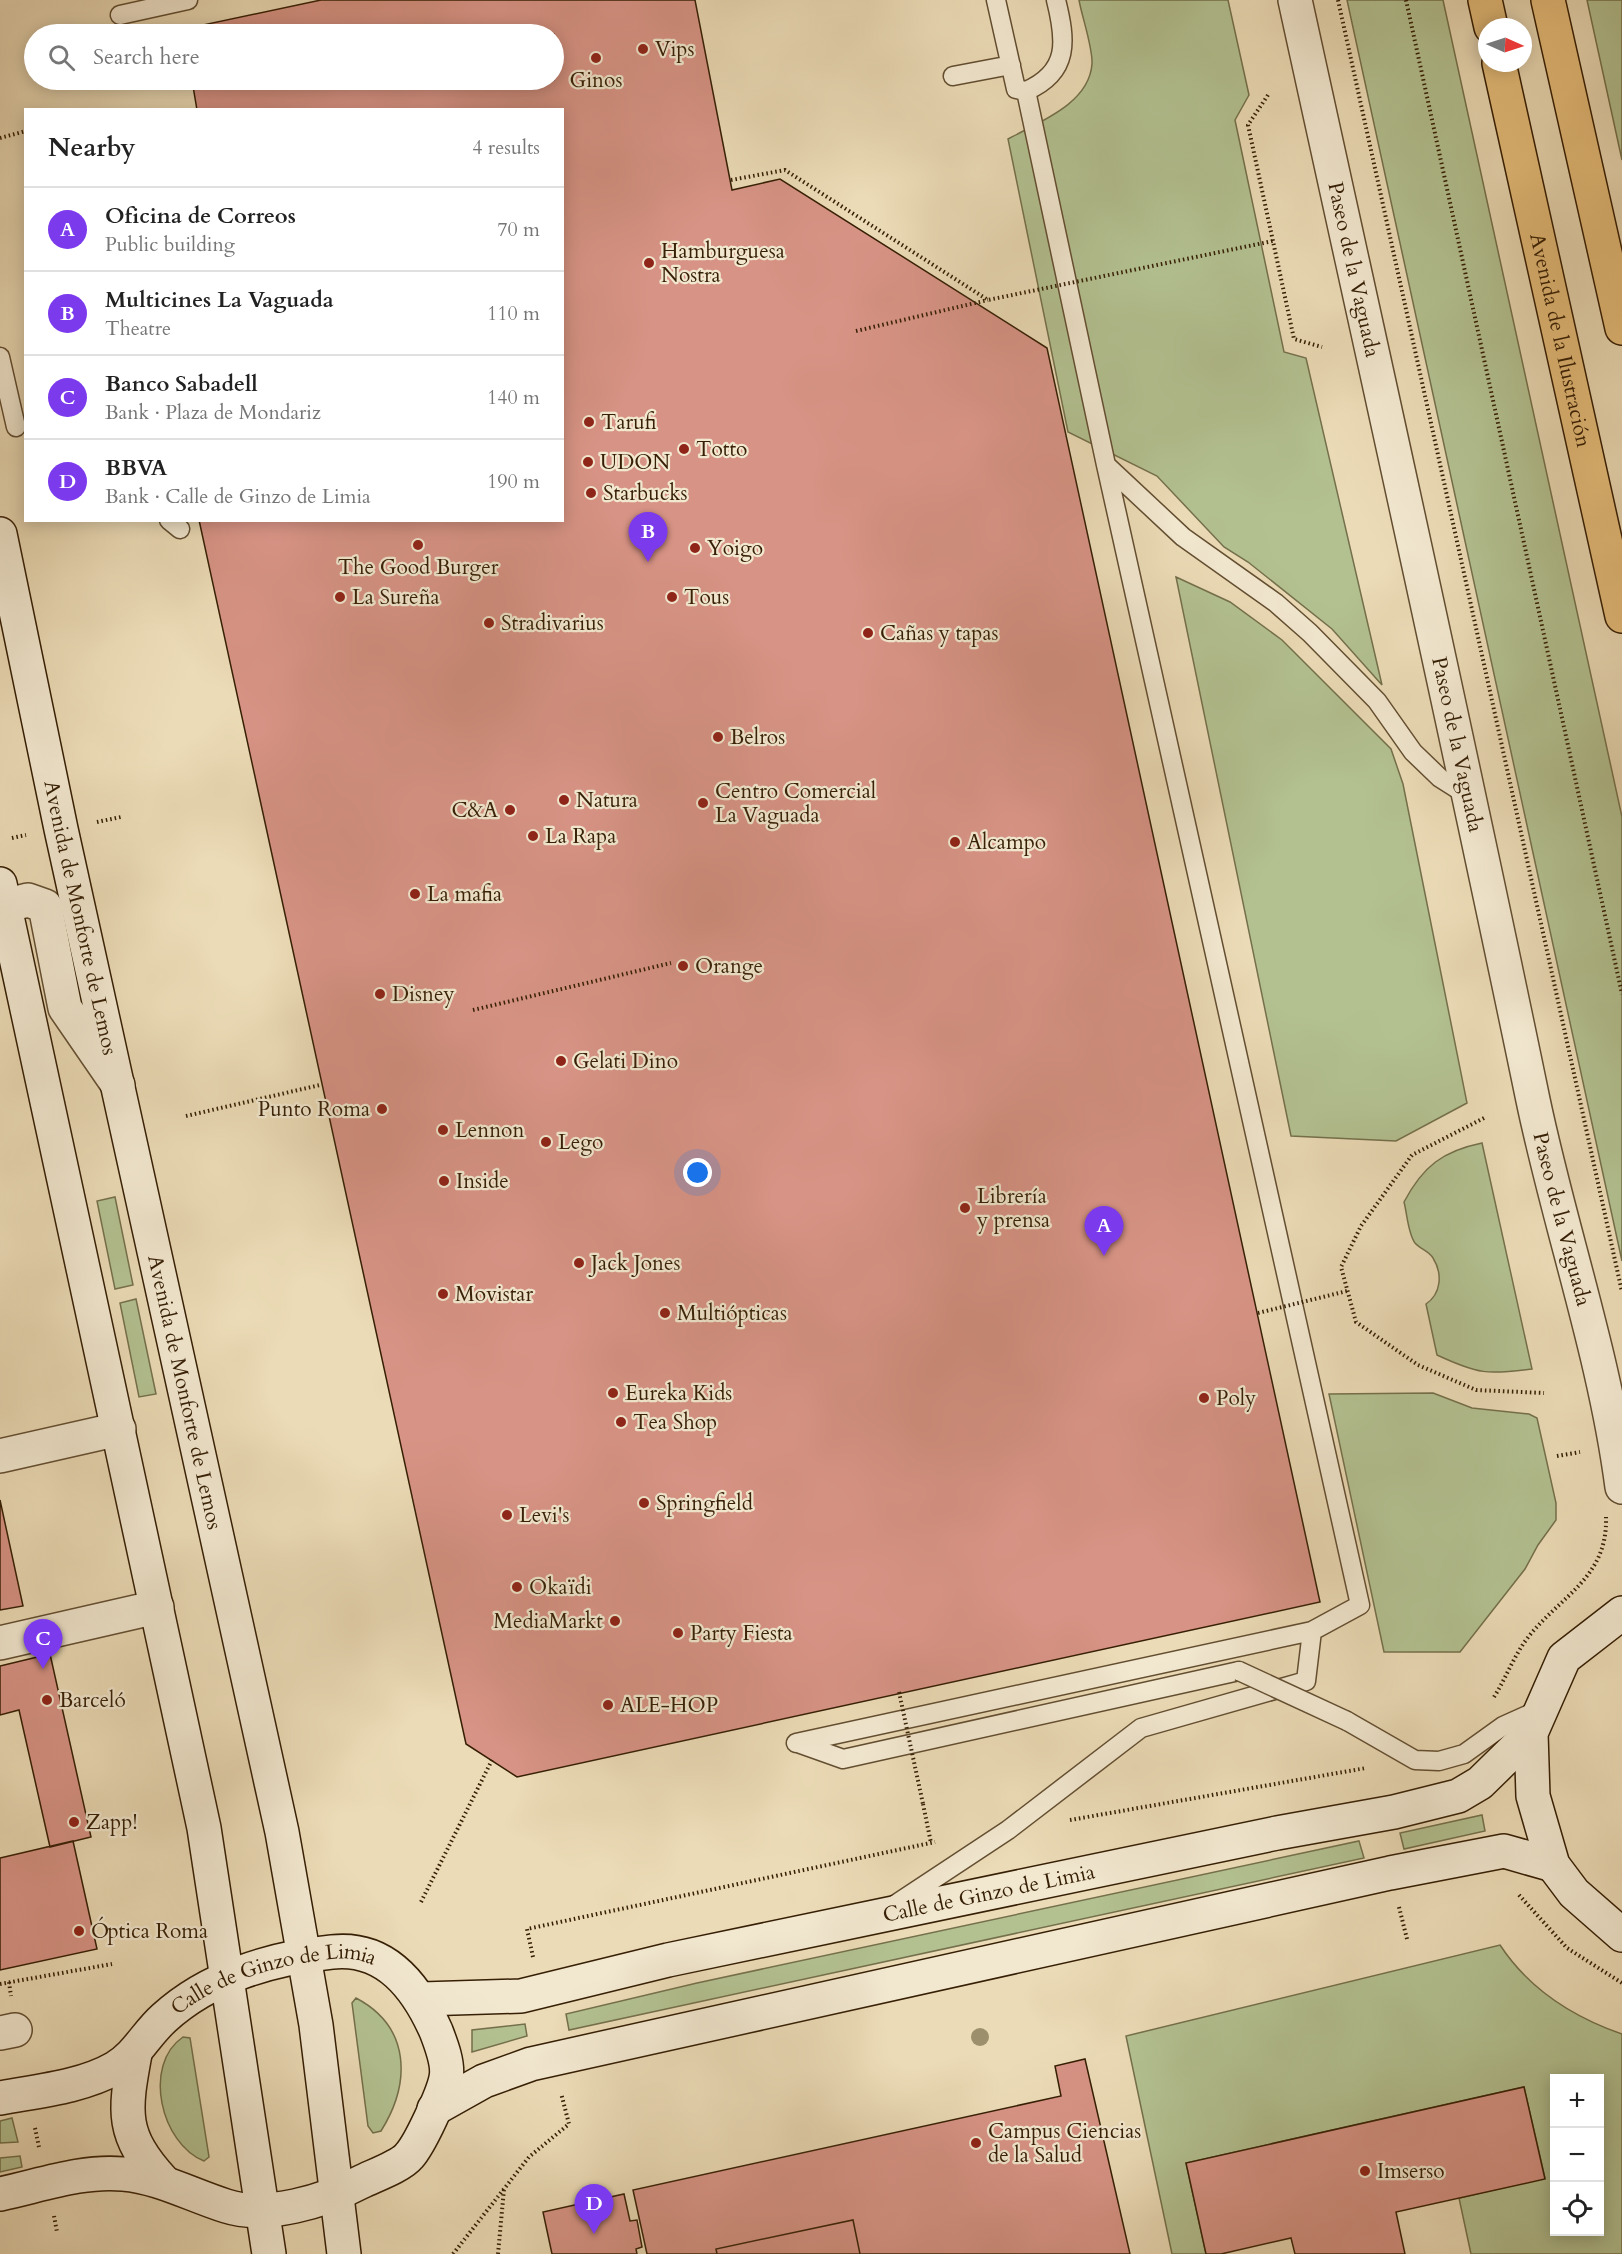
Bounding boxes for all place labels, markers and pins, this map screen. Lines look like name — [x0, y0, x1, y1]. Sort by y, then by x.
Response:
place label: Vips — [655, 35, 695, 64]
marker: Vips — [636, 42, 650, 56]
marker: Ginos — [589, 51, 603, 65]
place label: Ginos — [570, 66, 622, 95]
place label: Hamburguesa Nostra — [661, 237, 785, 290]
marker: Hamburguesa Nostra — [642, 256, 656, 270]
place label: Tarufi — [601, 408, 657, 437]
marker: Tarufi — [582, 415, 596, 429]
place label: Totto — [696, 435, 747, 464]
marker: Totto — [677, 442, 691, 456]
place label: UDON — [600, 448, 670, 477]
marker: UDON — [581, 455, 595, 469]
place label: Starbucks — [603, 479, 688, 508]
marker: Starbucks — [584, 486, 598, 500]
pin: B — [628, 512, 668, 562]
place label: Yoigo — [707, 534, 763, 563]
marker: The Good Burger — [411, 538, 425, 552]
marker: Yoigo — [688, 541, 702, 555]
place label: The Good Burger — [338, 553, 499, 582]
place label: La Sureña — [352, 583, 440, 612]
place label: Tous — [684, 583, 729, 612]
marker: La Sureña — [333, 590, 347, 604]
marker: Tous — [665, 590, 679, 604]
place label: Stradivarius — [501, 609, 604, 638]
marker: Stradivarius — [482, 616, 496, 630]
place label: Cañas y tapas — [880, 619, 999, 648]
marker: Cañas y tapas — [861, 626, 875, 640]
place label: Belros — [730, 723, 785, 752]
marker: Belros — [711, 730, 725, 744]
place label: Centro Comercial La Vaguada — [715, 777, 876, 830]
place label: Natura — [576, 786, 638, 815]
marker: Natura — [557, 793, 571, 807]
place label: C&A — [451, 796, 498, 825]
marker: Centro Comercial La Vaguada — [696, 796, 710, 810]
marker: C&A — [503, 803, 517, 817]
place label: La Rapa — [545, 822, 616, 851]
place label: Alcampo — [967, 828, 1046, 857]
marker: La Rapa — [526, 829, 540, 843]
marker: Alcampo — [948, 835, 962, 849]
place label: La mafia — [427, 880, 502, 909]
marker: La mafia — [408, 887, 422, 901]
place label: Orange — [695, 952, 763, 981]
marker: Orange — [676, 959, 690, 973]
place label: Disney — [392, 980, 455, 1009]
marker: Disney — [373, 987, 387, 1001]
place label: Gelati Dino — [573, 1047, 678, 1076]
marker: Gelati Dino — [554, 1054, 568, 1068]
place label: Punto Roma — [258, 1095, 370, 1124]
marker: Punto Roma — [375, 1102, 389, 1116]
place label: Lennon — [455, 1116, 524, 1145]
marker: Lennon — [436, 1123, 450, 1137]
place label: Lego — [558, 1128, 603, 1157]
marker: Lego — [539, 1135, 553, 1149]
place label: Inside — [456, 1167, 509, 1196]
marker: Inside — [437, 1174, 451, 1188]
place label: Librería y prensa — [976, 1182, 1050, 1235]
marker: Librería y prensa — [958, 1201, 972, 1215]
pin: A — [1084, 1206, 1124, 1256]
place label: Jack Jones — [588, 1249, 681, 1278]
marker: Jack Jones — [572, 1256, 586, 1270]
place label: Movistar — [455, 1280, 533, 1309]
marker: Movistar — [436, 1287, 450, 1301]
place label: Multiópticas — [677, 1299, 787, 1328]
marker: Multiópticas — [658, 1306, 672, 1320]
place label: Eureka Kids — [625, 1379, 732, 1408]
place label: Poly — [1216, 1384, 1256, 1413]
marker: Eureka Kids — [606, 1386, 620, 1400]
marker: Poly — [1197, 1391, 1211, 1405]
place label: Tea Shop — [633, 1408, 717, 1437]
marker: Tea Shop — [614, 1415, 628, 1429]
place label: Springfield — [656, 1489, 753, 1518]
marker: Springfield — [637, 1496, 651, 1510]
place label: Levi's — [519, 1501, 570, 1530]
marker: Levi's — [500, 1508, 514, 1522]
place label: Okaïdi — [529, 1573, 592, 1602]
marker: Okaïdi — [510, 1580, 524, 1594]
place label: MediaMarkt — [493, 1607, 603, 1636]
marker: MediaMarkt — [608, 1614, 622, 1628]
place label: Party Fiesta — [690, 1619, 793, 1648]
pin: C — [24, 1620, 63, 1669]
marker: Party Fiesta — [671, 1626, 685, 1640]
place label: Barceló — [59, 1686, 126, 1715]
place label: ALE-HOP — [620, 1691, 718, 1720]
marker: Barceló — [40, 1693, 54, 1707]
marker: ALE-HOP — [601, 1698, 615, 1712]
place label: Zapp! — [86, 1808, 137, 1837]
marker: Zapp! — [67, 1815, 81, 1829]
place label: Óptica Roma — [91, 1916, 208, 1946]
marker: Óptica Roma — [72, 1924, 86, 1938]
place label: Campus Ciencias de la Salud — [988, 2117, 1141, 2170]
marker: Campus Ciencias de la Salud — [969, 2136, 983, 2150]
place label: Imserso — [1377, 2157, 1445, 2186]
marker: Imserso — [1358, 2164, 1372, 2178]
pin: D — [574, 2184, 614, 2234]

